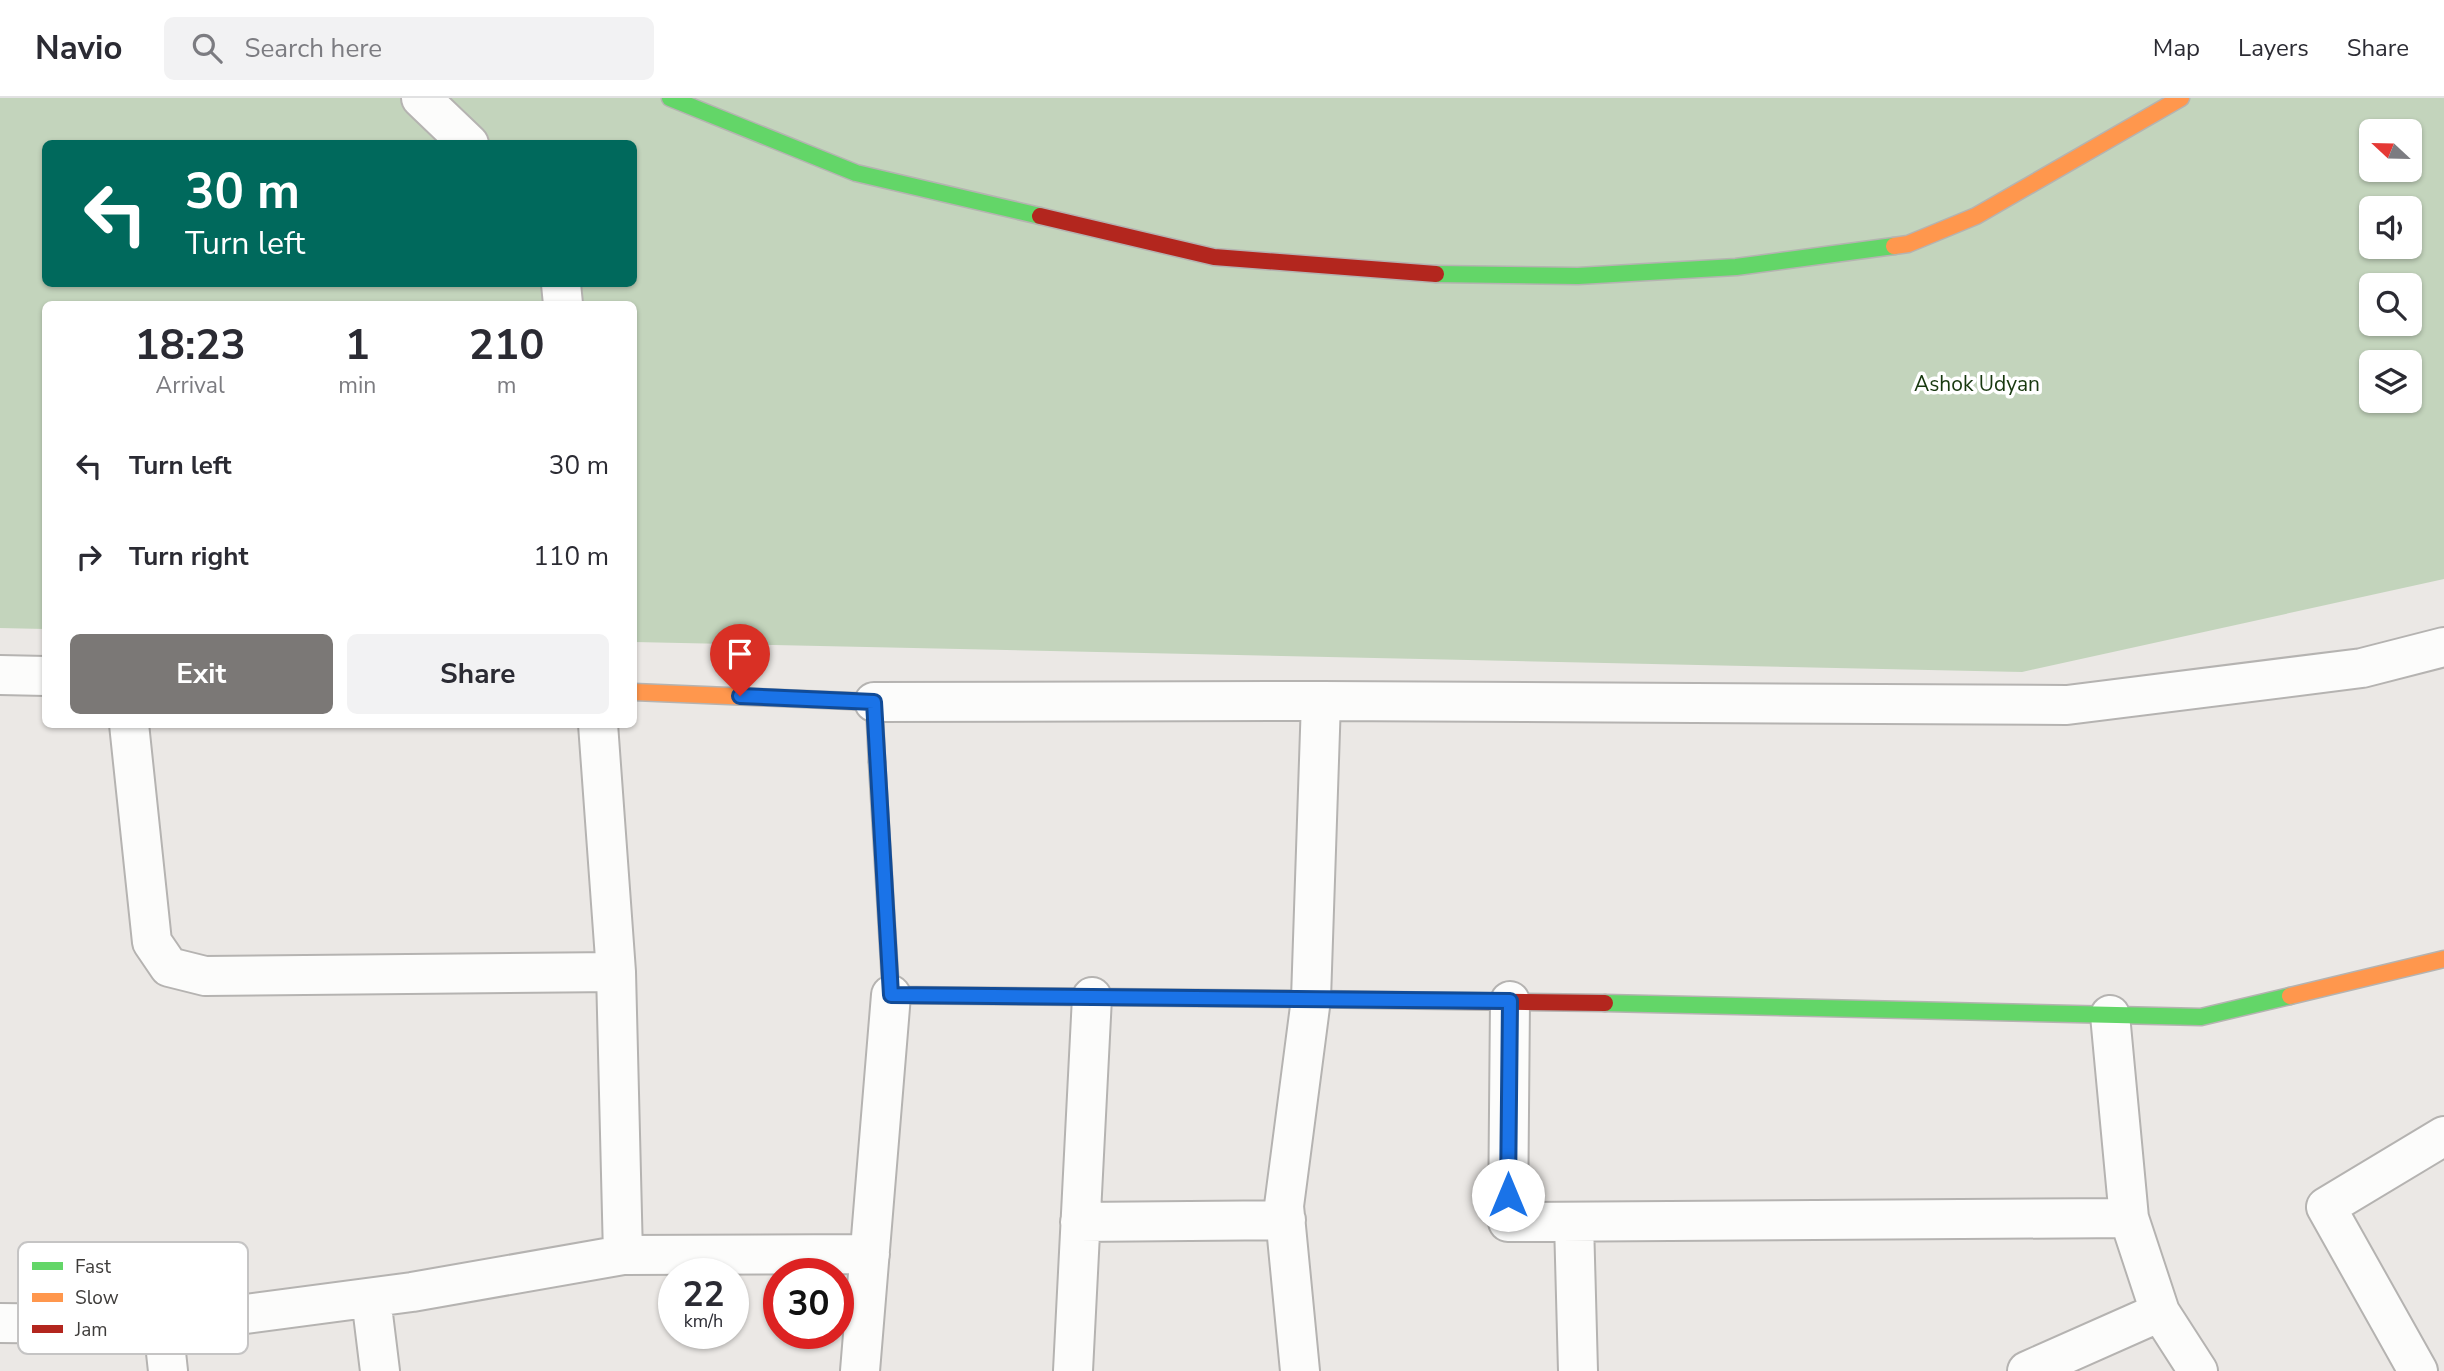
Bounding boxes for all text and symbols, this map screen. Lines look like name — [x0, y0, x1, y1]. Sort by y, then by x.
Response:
search box — [164, 17, 654, 80]
text: Navio — [35, 26, 122, 71]
icon: search — [188, 29, 226, 67]
text: Search here — [244, 31, 382, 66]
text: Map — [2153, 32, 2200, 64]
text: Layers — [2238, 32, 2309, 64]
text: Share — [2347, 32, 2409, 64]
north arrow — [2359, 119, 2422, 182]
map controls — [2359, 119, 2422, 413]
text: 30 m — [185, 158, 300, 225]
icon: left — [70, 168, 161, 259]
button: sound — [2359, 196, 2422, 259]
text: Turn left — [185, 222, 305, 265]
button: search — [2359, 273, 2422, 336]
text: 18:23 — [135, 317, 246, 374]
text: 1 — [345, 317, 370, 374]
text: 210 — [469, 317, 544, 374]
button: layers — [2359, 350, 2422, 413]
text: Arrival — [156, 370, 225, 401]
text: min — [338, 370, 376, 401]
text: m — [497, 370, 517, 401]
park label: Ashok Udyan — [1914, 370, 2040, 398]
icon: left — [70, 447, 108, 485]
text: Turn left — [129, 448, 232, 483]
text: 30 m — [549, 448, 609, 483]
icon: right — [70, 538, 108, 576]
text: Turn right — [129, 539, 248, 574]
text: 110 m — [533, 539, 609, 574]
pin — [710, 624, 770, 696]
button: Exit — [70, 634, 333, 714]
button: Share — [347, 634, 609, 714]
icon: arrive — [721, 635, 759, 673]
position arrow — [1471, 1158, 1545, 1232]
legend — [18, 1242, 248, 1354]
text: Fast — [75, 1254, 111, 1280]
speed limit sign: 30 — [763, 1258, 854, 1349]
text: 22 — [682, 1271, 725, 1318]
text: Slow — [75, 1285, 119, 1311]
text: km/h — [684, 1309, 723, 1333]
text: Jam — [74, 1317, 108, 1343]

